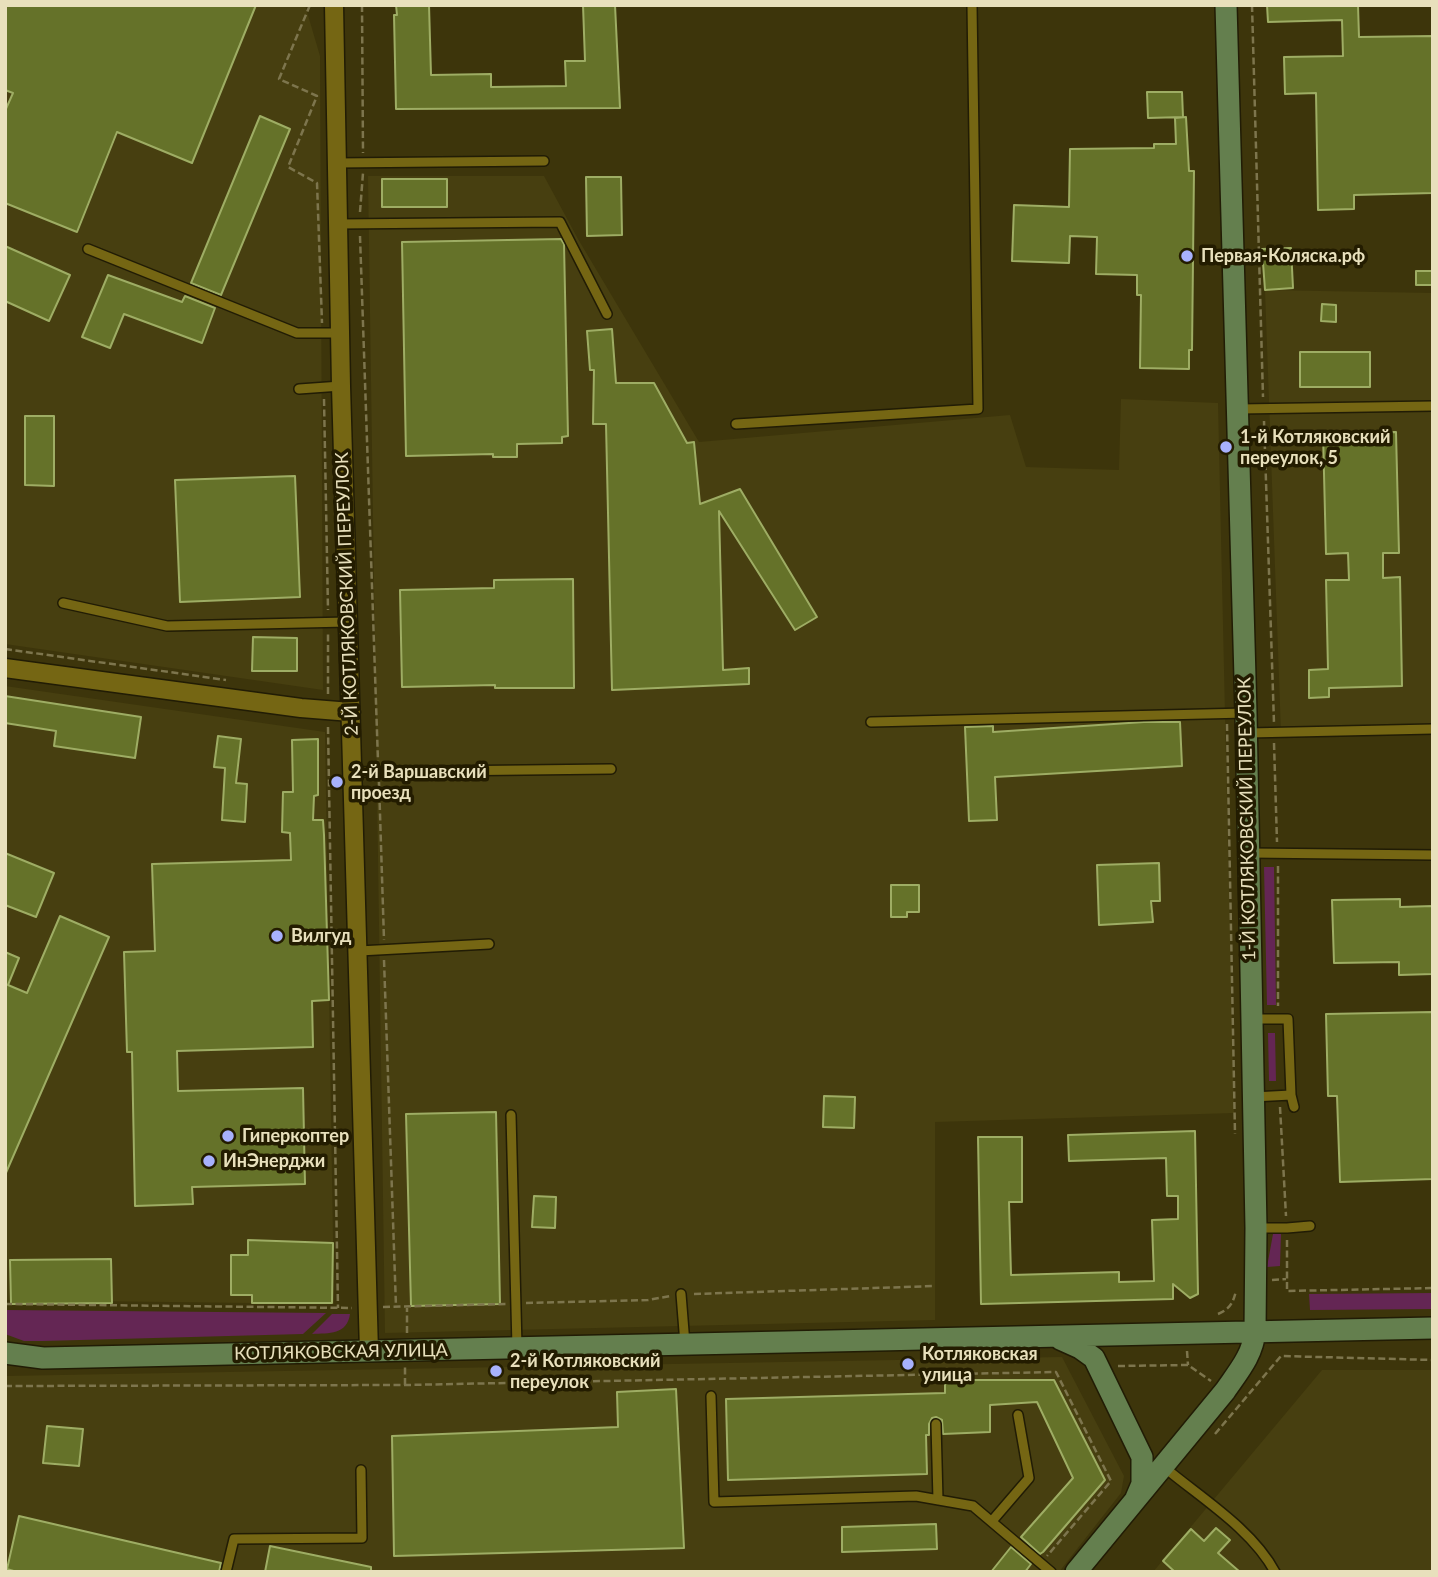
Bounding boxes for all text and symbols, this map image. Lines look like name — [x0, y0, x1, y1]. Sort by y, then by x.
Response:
place label: Первая-Коляска.рф — [1201, 245, 1365, 267]
marker: Первая-Коляска.рф — [1179, 248, 1195, 264]
place label: 1-й Котляковский переулок, 5 — [1240, 426, 1390, 468]
marker: 1-й Котляковский переулок, 5 — [1218, 439, 1234, 455]
street label: 2-Й КОТЛЯКОВСКИЙ ПЕРЕУЛОК — [331, 452, 363, 736]
street label: 1-Й КОТЛЯКОВСКИЙ ПЕРЕУЛОК — [1234, 677, 1260, 961]
place label: 2-й Варшавский проезд — [351, 761, 487, 804]
marker: 2-й Варшавский проезд — [329, 774, 345, 790]
place label: Вилгуд — [291, 925, 352, 947]
marker: Вилгуд — [269, 928, 285, 944]
place label: Гиперкоптер — [242, 1125, 349, 1147]
marker: Гиперкоптер — [220, 1128, 236, 1144]
place label: ИнЭнерджи — [223, 1150, 325, 1172]
marker: ИнЭнерджи — [201, 1153, 217, 1169]
street label: КОТЛЯКОВСКАЯ УЛИЦА — [234, 1339, 448, 1365]
place label: Котляковская улица — [922, 1343, 1038, 1386]
place label: 2-й Котляковский переулок — [510, 1350, 660, 1392]
marker: Котляковская улица — [900, 1356, 916, 1372]
marker: 2-й Котляковский переулок — [488, 1363, 504, 1379]

